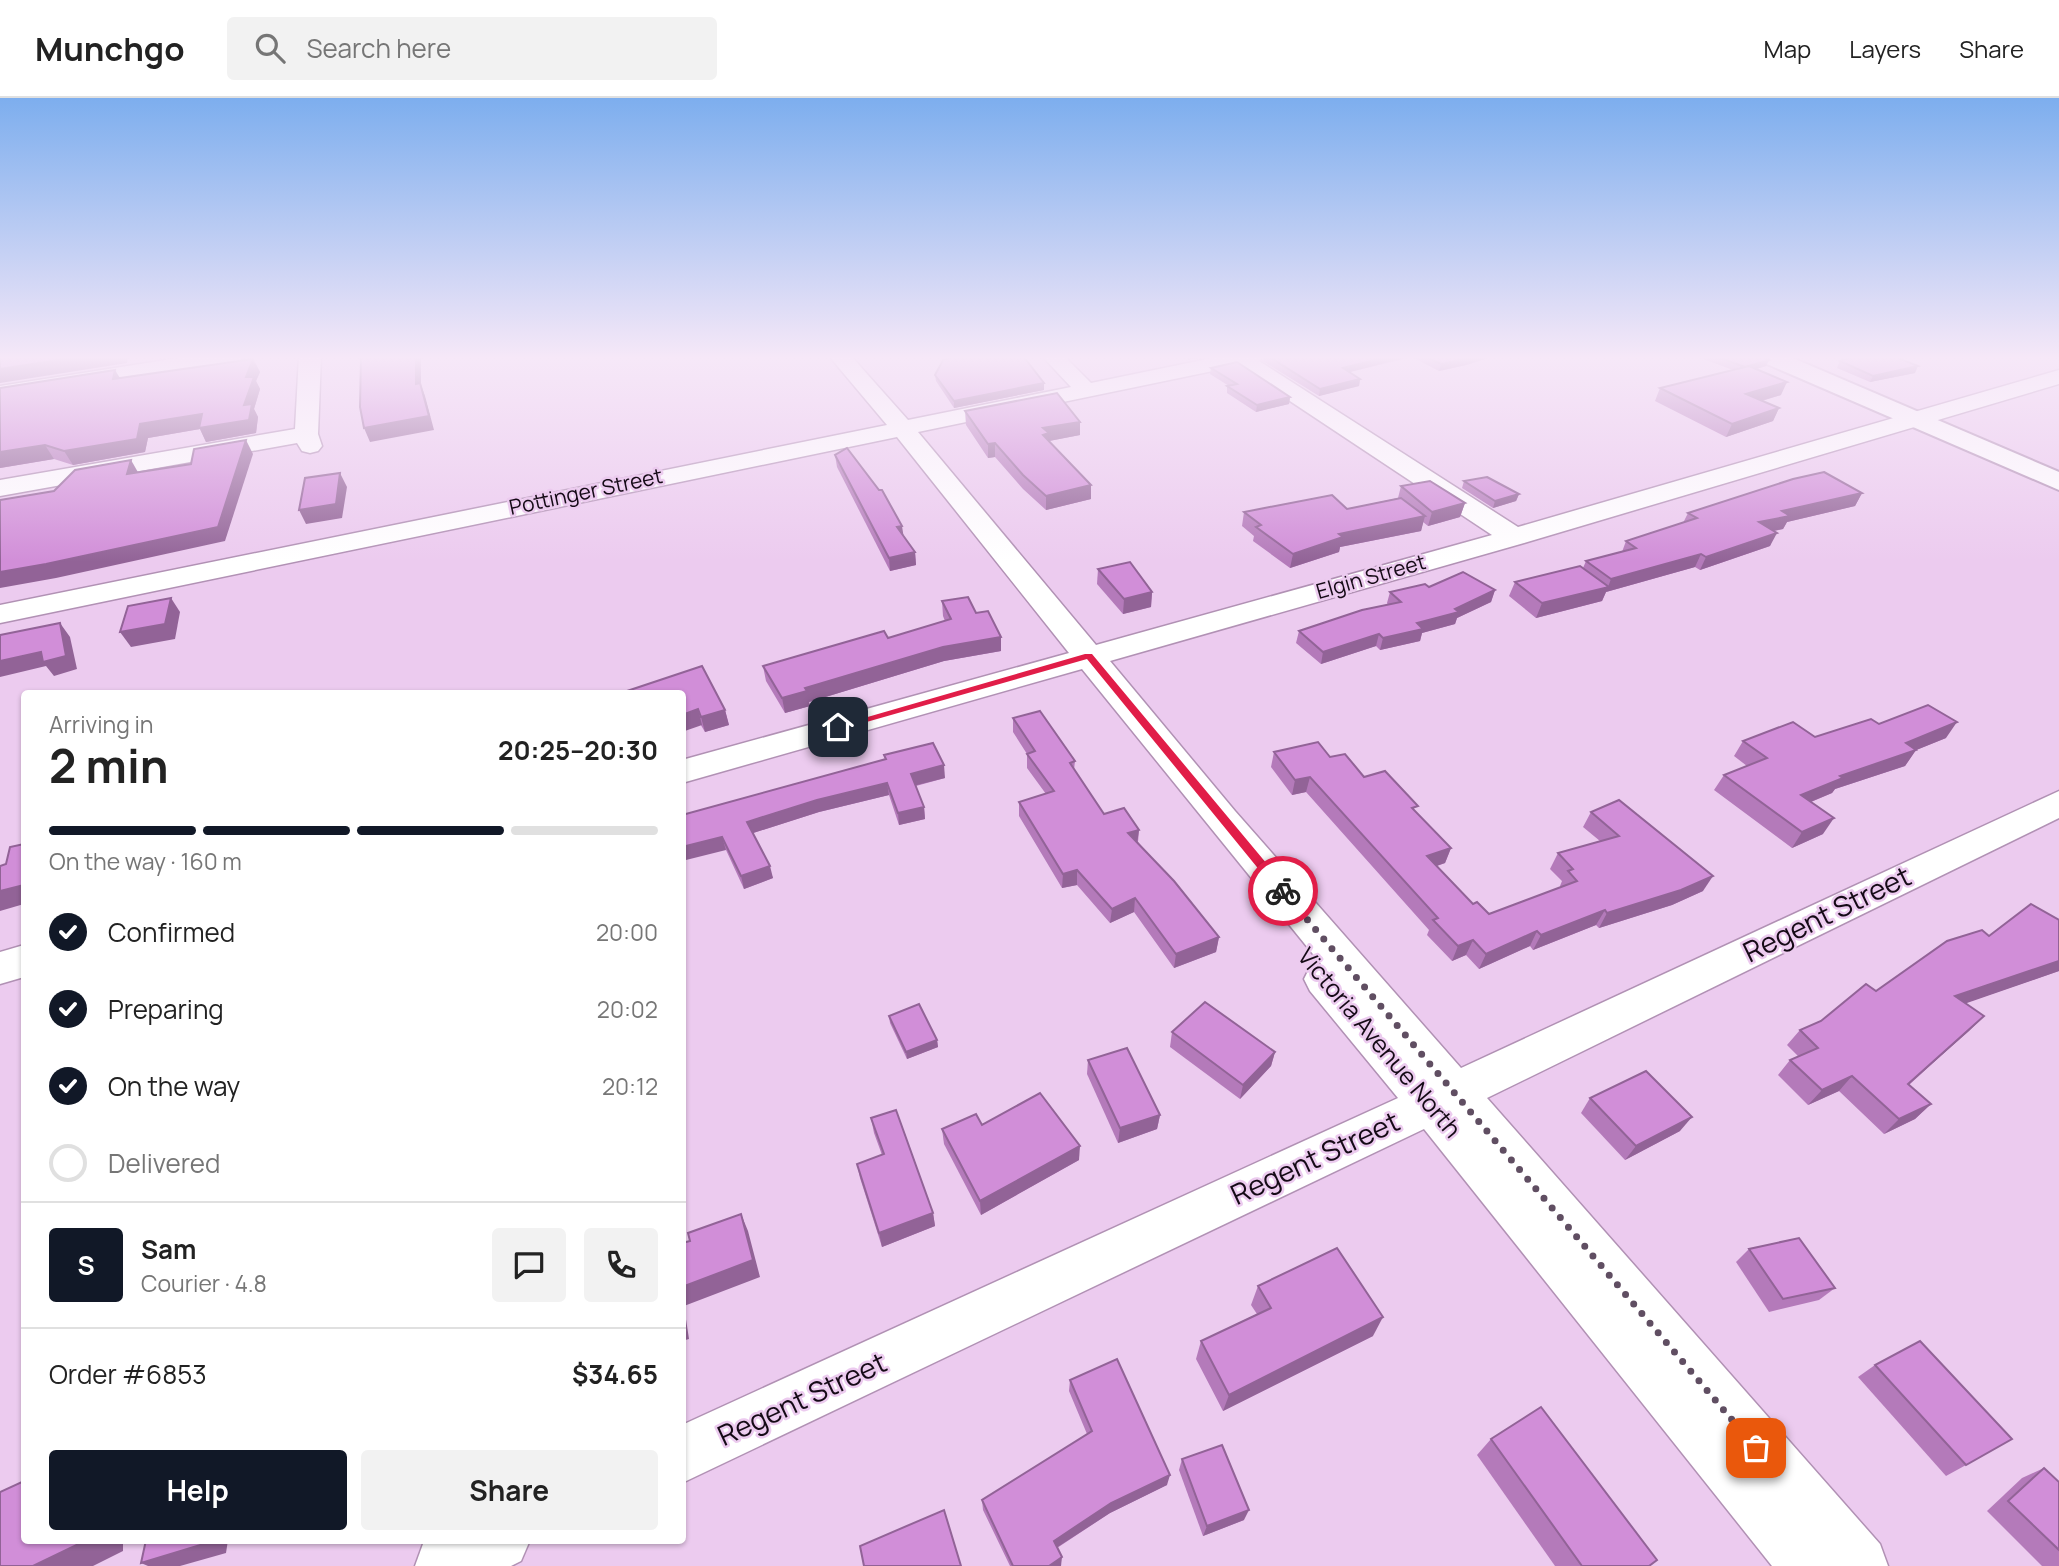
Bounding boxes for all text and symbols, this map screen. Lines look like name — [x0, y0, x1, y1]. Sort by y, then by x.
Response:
search box — [227, 17, 717, 80]
text: Munchgo — [35, 26, 185, 71]
icon: search — [251, 29, 289, 67]
text: Search here — [307, 30, 451, 66]
text: Map — [1764, 32, 1811, 65]
text: Layers — [1849, 32, 1921, 65]
text: Share — [1959, 32, 2024, 65]
street label: Pottinger Street — [507, 461, 665, 521]
street label: Elgin Street — [1313, 547, 1429, 605]
pin — [808, 697, 868, 757]
text: Arriving in — [49, 708, 154, 740]
icon: home — [819, 708, 857, 746]
text: 20:25–20:30 — [498, 732, 658, 768]
text: 2 min — [49, 734, 169, 797]
text: On the way · 160 m — [49, 845, 242, 877]
courier — [1248, 856, 1318, 926]
street label: Regent Street — [1736, 856, 1917, 970]
icon: bike — [1264, 872, 1302, 910]
icon: check — [49, 913, 87, 951]
text: Confirmed — [108, 914, 235, 950]
text: 20:00 — [596, 916, 658, 948]
street label: Victoria Avenue North — [1291, 940, 1470, 1144]
icon: check — [49, 990, 87, 1028]
text: Preparing — [108, 991, 224, 1027]
text: 20:02 — [597, 993, 658, 1025]
icon: check — [49, 1067, 87, 1105]
text: On the way — [108, 1068, 240, 1104]
text: 20:12 — [602, 1070, 658, 1102]
street label: Regent Street — [1224, 1101, 1405, 1213]
text: Delivered — [108, 1145, 220, 1181]
button: chat — [492, 1228, 566, 1302]
button: phone — [584, 1228, 658, 1302]
text: Sam — [141, 1231, 196, 1267]
text: S — [77, 1247, 95, 1283]
text: Courier · 4.8 — [141, 1267, 267, 1299]
street label: Regent Street — [711, 1342, 892, 1454]
text: Order #6853 — [49, 1356, 207, 1392]
text: $34.65 — [572, 1356, 658, 1392]
pin — [1726, 1418, 1786, 1478]
icon: bag — [1737, 1429, 1775, 1467]
button: Help — [49, 1450, 347, 1530]
button: Share — [361, 1450, 658, 1530]

